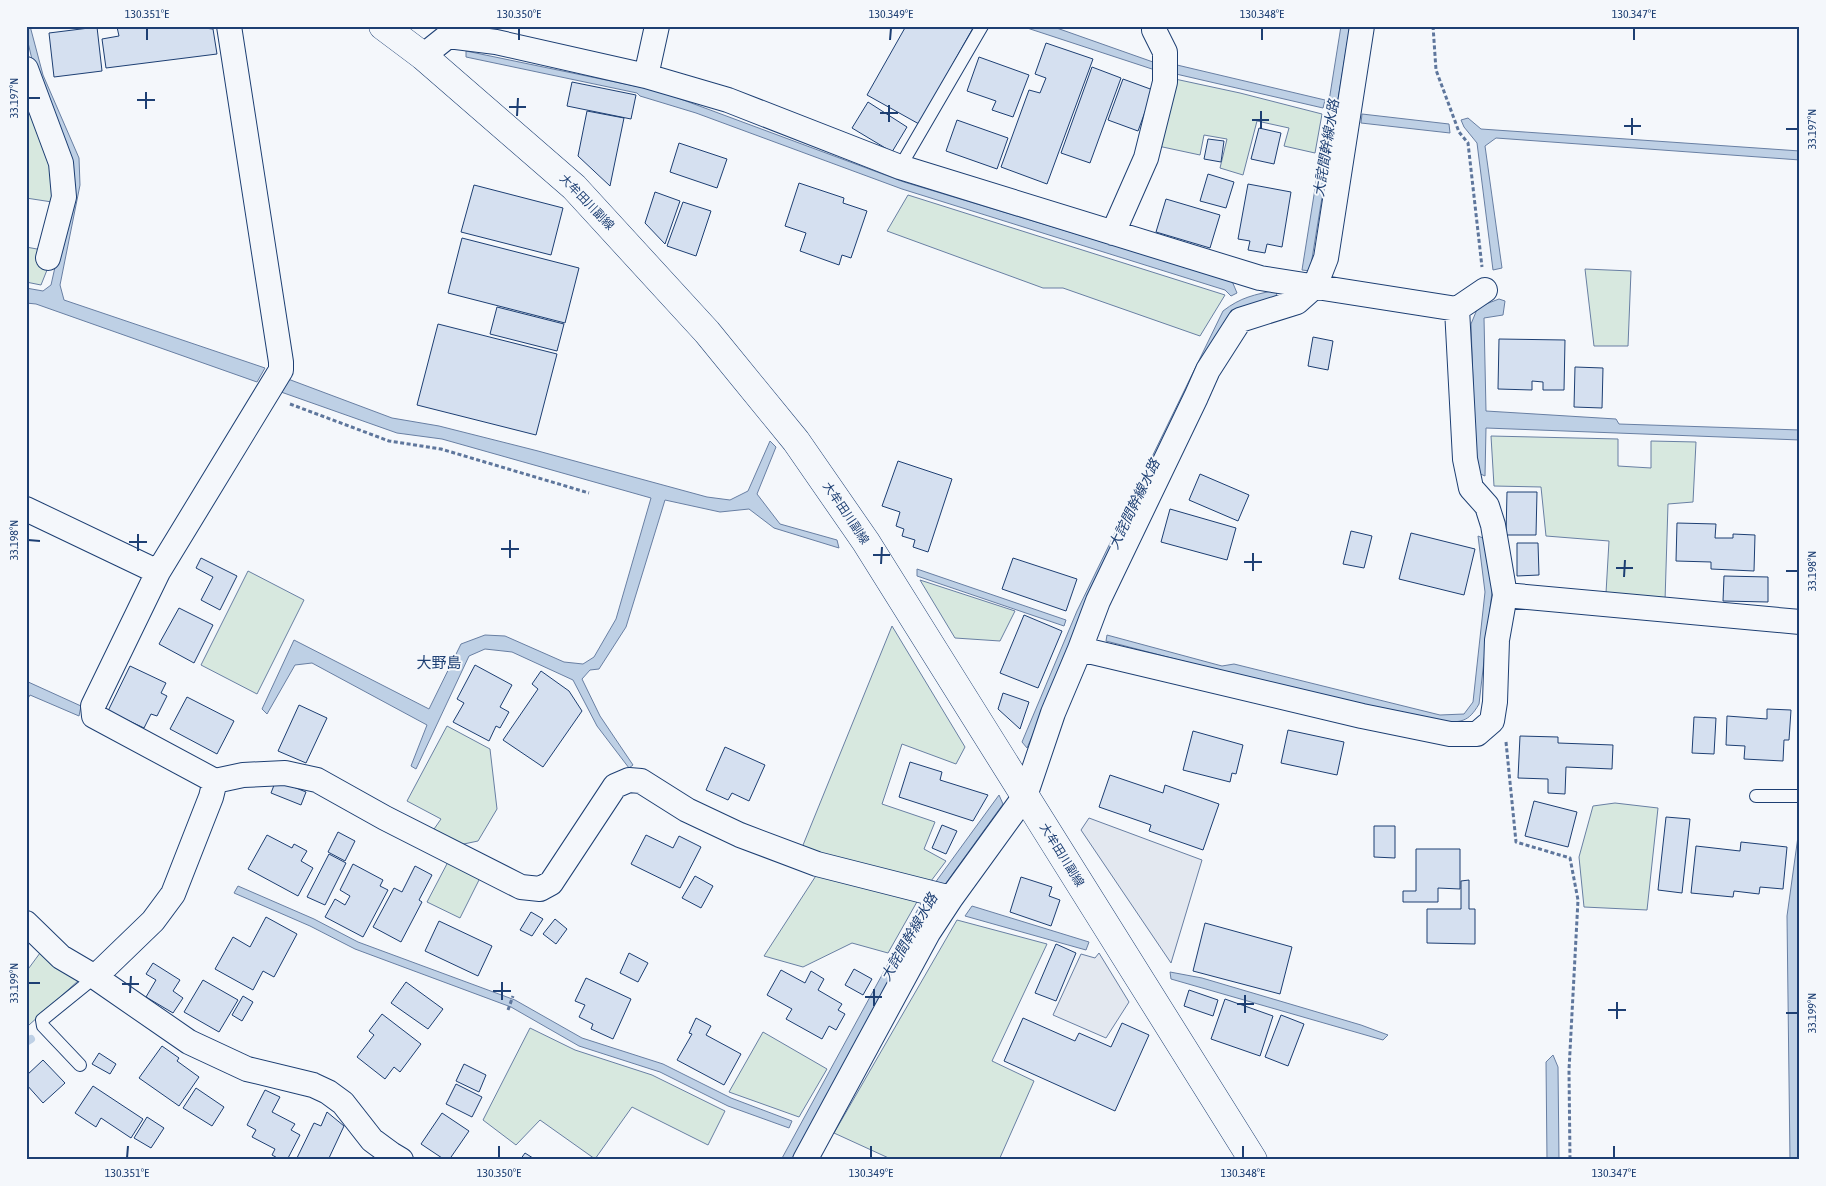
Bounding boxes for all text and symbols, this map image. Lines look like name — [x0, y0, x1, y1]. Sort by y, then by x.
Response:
text: 130.351°E — [125, 7, 169, 21]
text: 130.350°E — [497, 7, 541, 21]
text: 130.349°E — [869, 7, 913, 21]
text: 130.348°E — [1240, 7, 1284, 21]
text: 130.347°E — [1612, 7, 1656, 21]
text: 33.197°N — [7, 78, 21, 118]
water label: 大詫間幹線水路 — [1310, 97, 1342, 198]
text: 33.197°N — [1805, 109, 1819, 149]
street label: 大牟田川副線 — [557, 171, 617, 233]
water label: 大詫間幹線水路 — [1105, 456, 1163, 552]
street label: 大牟田川副線 — [820, 479, 872, 547]
text: 33.198°N — [7, 520, 21, 560]
text: 33.198°N — [1805, 551, 1819, 591]
district label: 大野島 — [416, 654, 462, 671]
street label: 大牟田川副線 — [1037, 821, 1087, 889]
water label: 大詫間幹線水路 — [878, 890, 941, 983]
text: 33.199°N — [7, 963, 21, 1003]
text: 33.199°N — [1805, 993, 1819, 1033]
text: 130.351°E — [105, 1166, 149, 1180]
text: 130.350°E — [477, 1166, 521, 1180]
text: 130.349°E — [849, 1166, 893, 1180]
text: 130.348°E — [1221, 1166, 1265, 1180]
text: 130.347°E — [1592, 1166, 1636, 1180]

